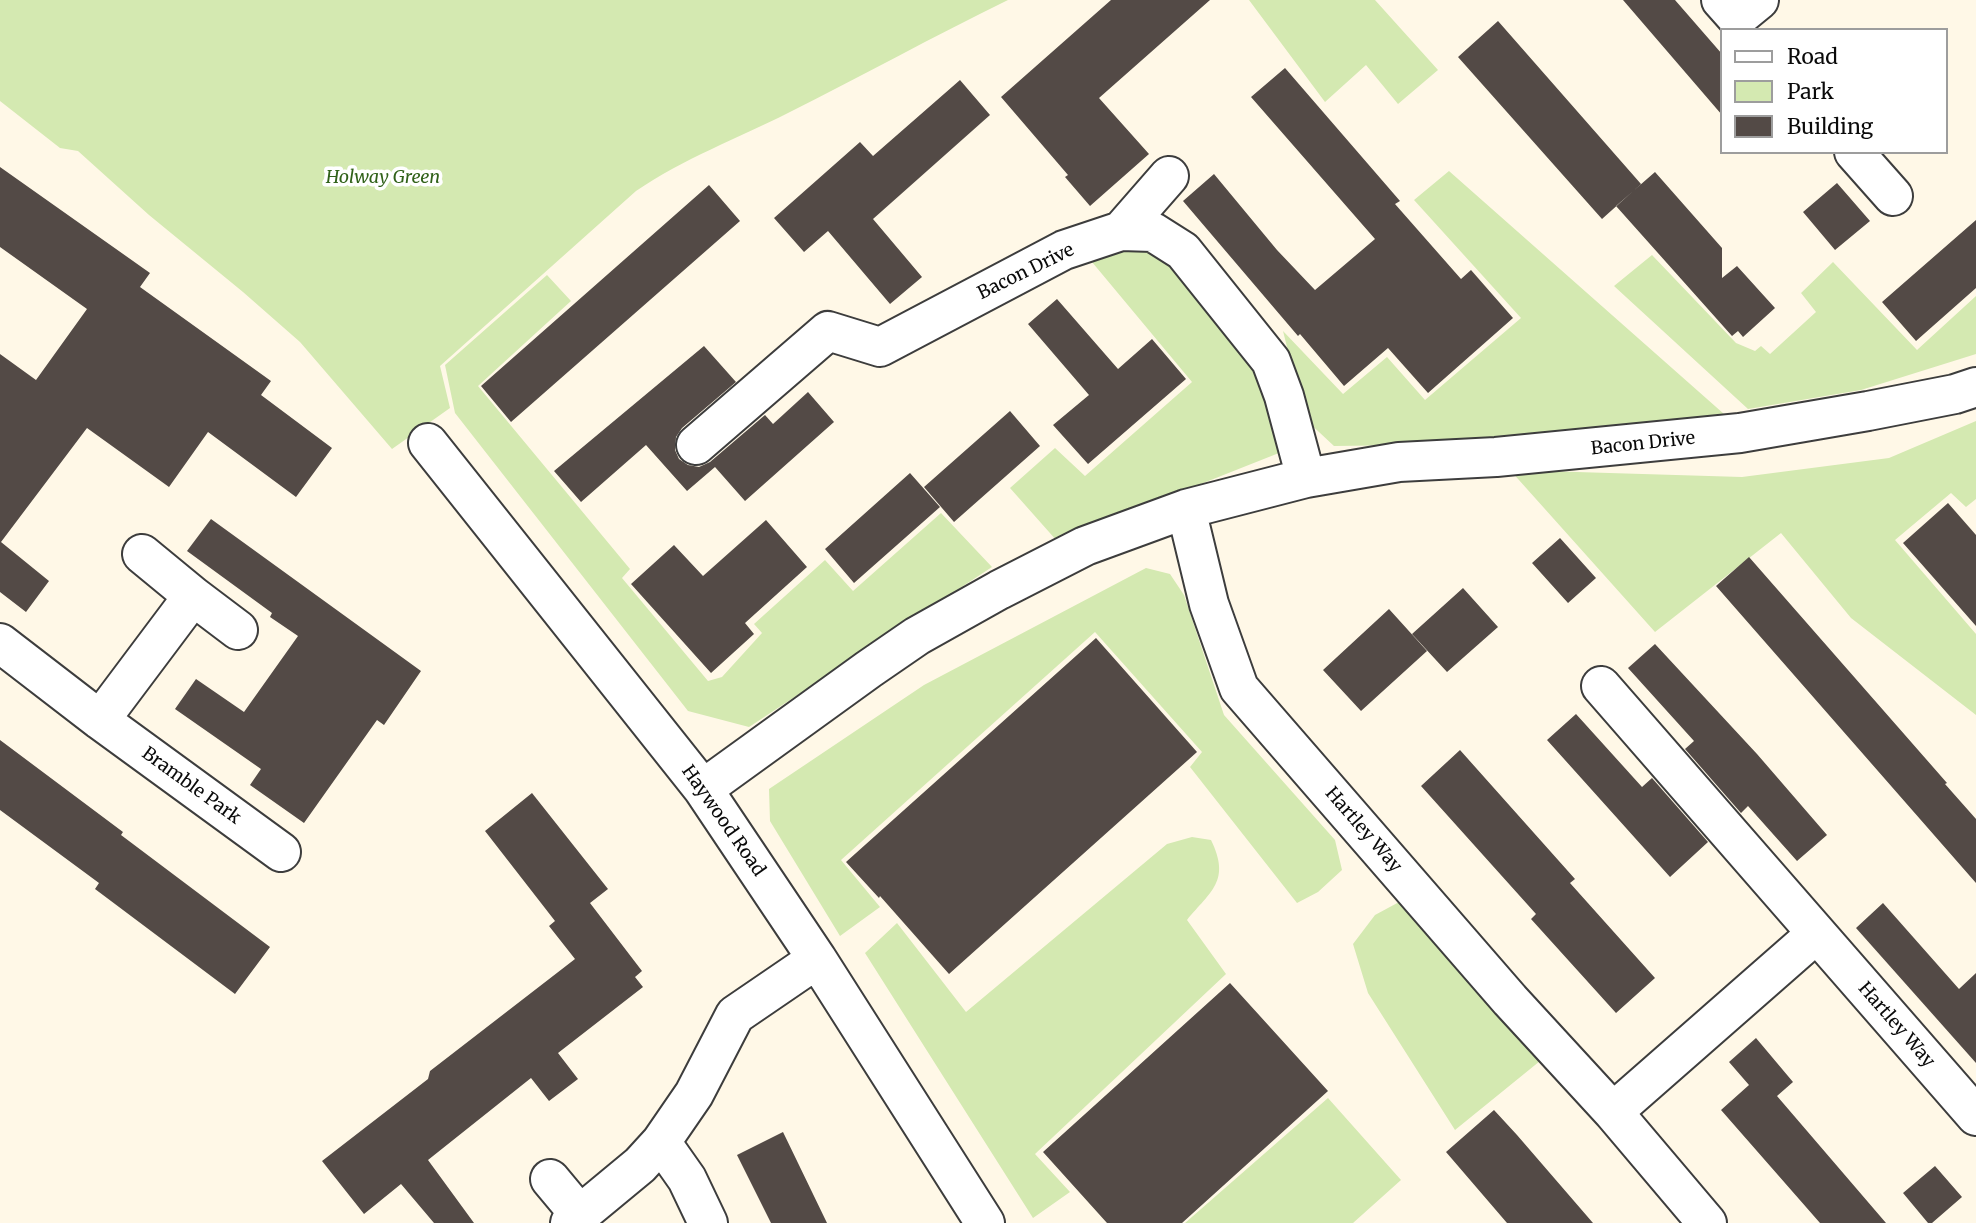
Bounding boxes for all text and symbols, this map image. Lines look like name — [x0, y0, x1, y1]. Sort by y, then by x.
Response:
legend — [1720, 28, 1948, 154]
text: Road — [1787, 43, 1838, 70]
text: Park — [1787, 78, 1834, 105]
text: Building — [1787, 113, 1873, 140]
park label: Holway Green — [326, 167, 440, 189]
street label: Bacon Drive — [974, 239, 1078, 305]
street label: Bacon Drive — [1590, 428, 1696, 460]
street label: Bramble Park — [137, 743, 245, 829]
street label: Haywood Road — [677, 761, 769, 881]
street label: Hartley Way — [1320, 783, 1406, 877]
street label: Hartley Way — [1853, 978, 1939, 1072]

